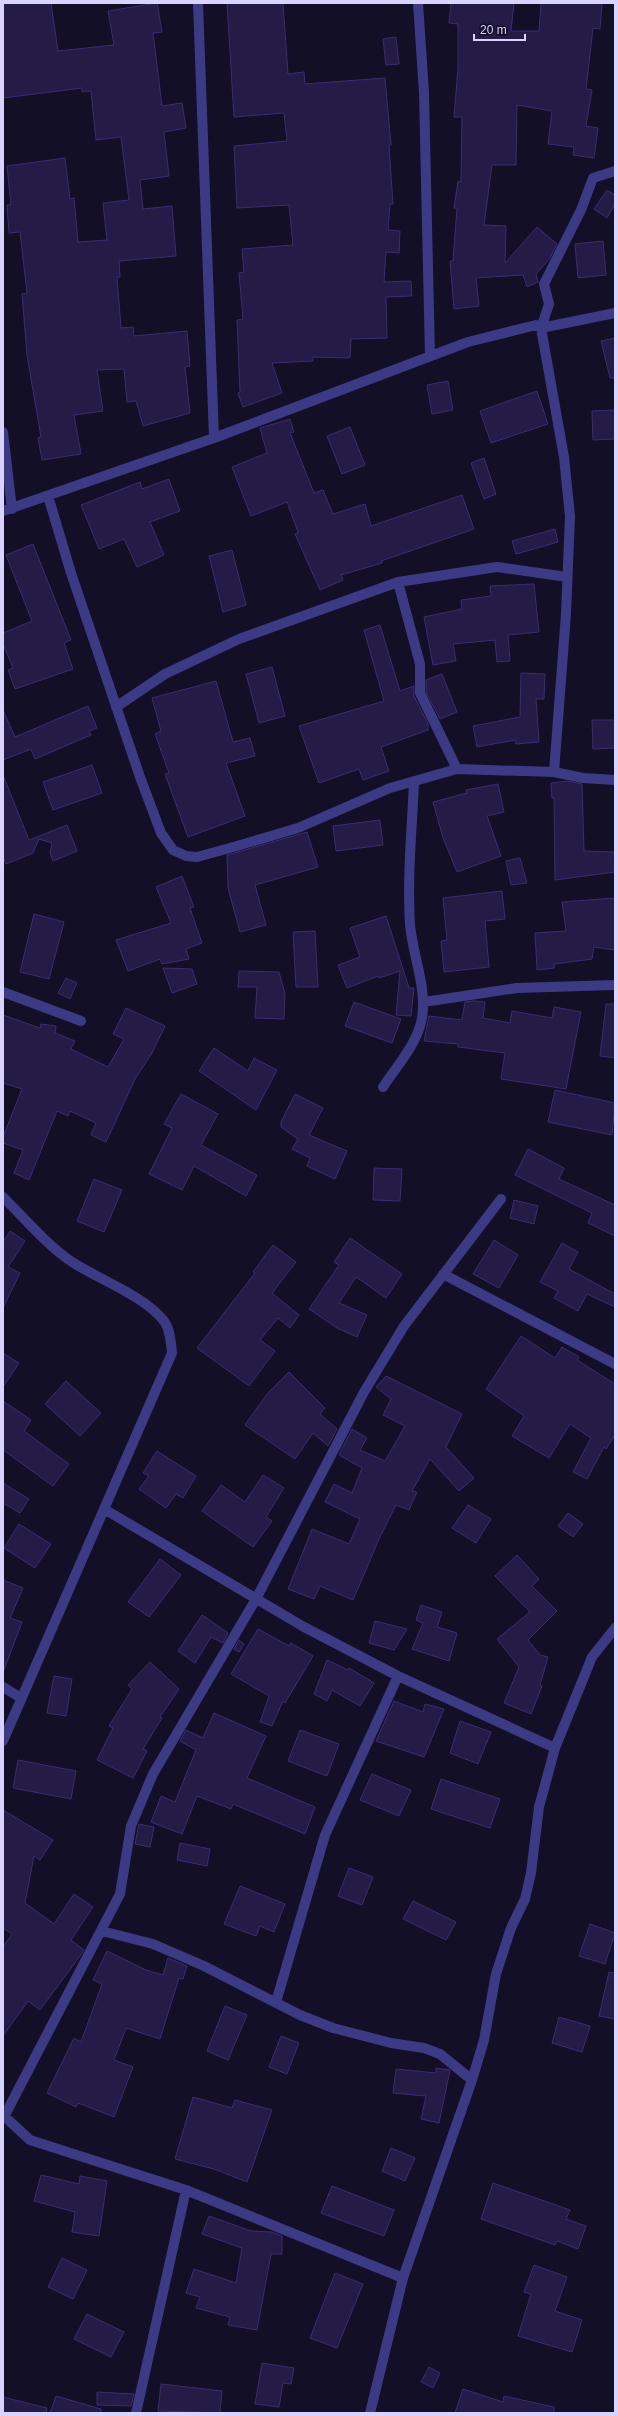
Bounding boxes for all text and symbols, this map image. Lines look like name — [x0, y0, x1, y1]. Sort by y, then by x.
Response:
scale bar — [474, 16, 525, 42]
text: 20 m — [480, 23, 507, 37]

